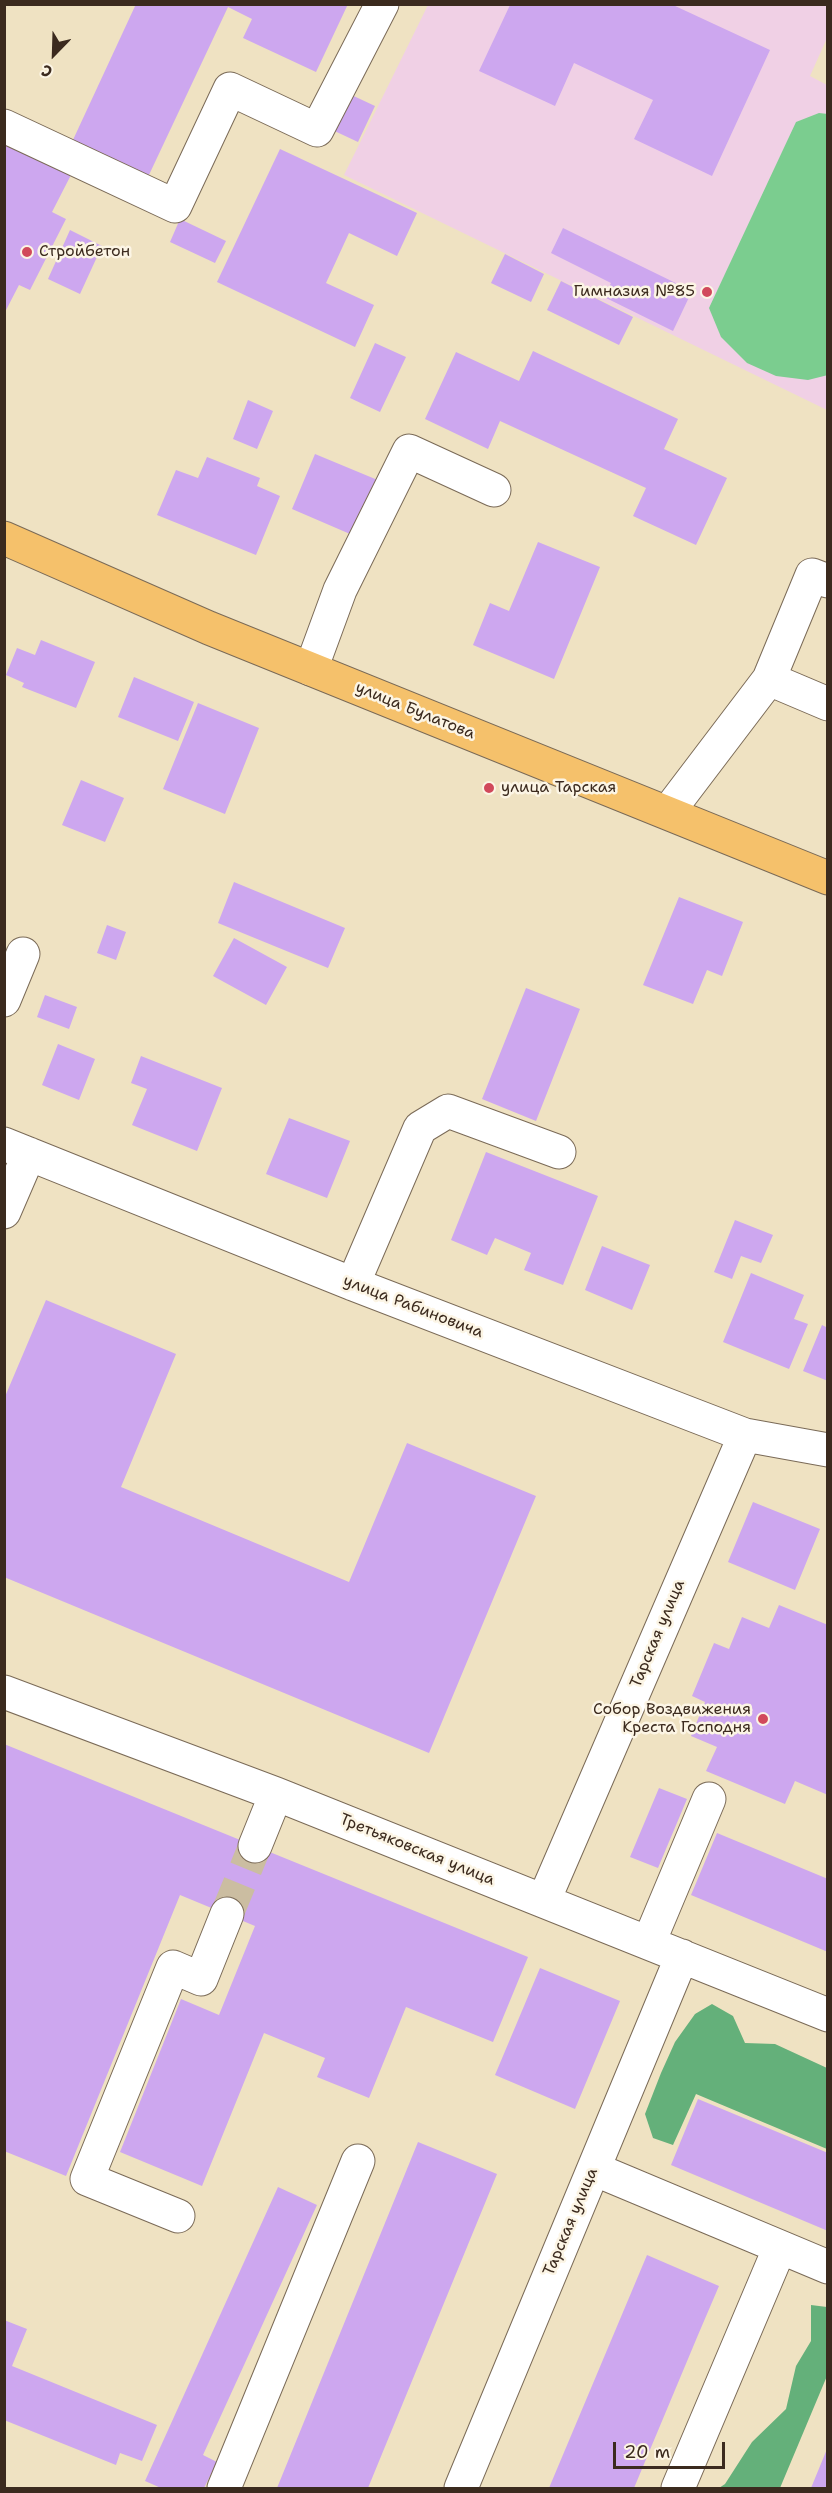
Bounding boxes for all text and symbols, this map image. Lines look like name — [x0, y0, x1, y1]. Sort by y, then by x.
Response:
north arrow — [24, 24, 84, 84]
text: С — [38, 59, 55, 83]
place label: Стройбетон — [39, 242, 130, 262]
marker: Стройбетон — [20, 245, 34, 259]
place label: Гимназия №85 — [573, 282, 695, 302]
marker: Гимназия №85 — [700, 285, 714, 299]
street label: улица Булатова — [352, 678, 478, 744]
place label: улица Тарская — [501, 778, 616, 798]
marker: улица Тарская — [482, 781, 496, 795]
street label: улица Рабиновича — [340, 1271, 486, 1343]
street label: Тарская улица — [627, 1577, 689, 1691]
place label: Собор Воздвижения Креста Господня — [593, 1700, 751, 1738]
marker: Собор Воздвижения Креста Господня — [756, 1712, 770, 1726]
street label: Третьяковская улица — [337, 1810, 497, 1890]
street label: Тарская улица — [540, 2165, 602, 2279]
scale bar — [616, 2430, 728, 2468]
text: 20 m — [624, 2440, 670, 2464]

